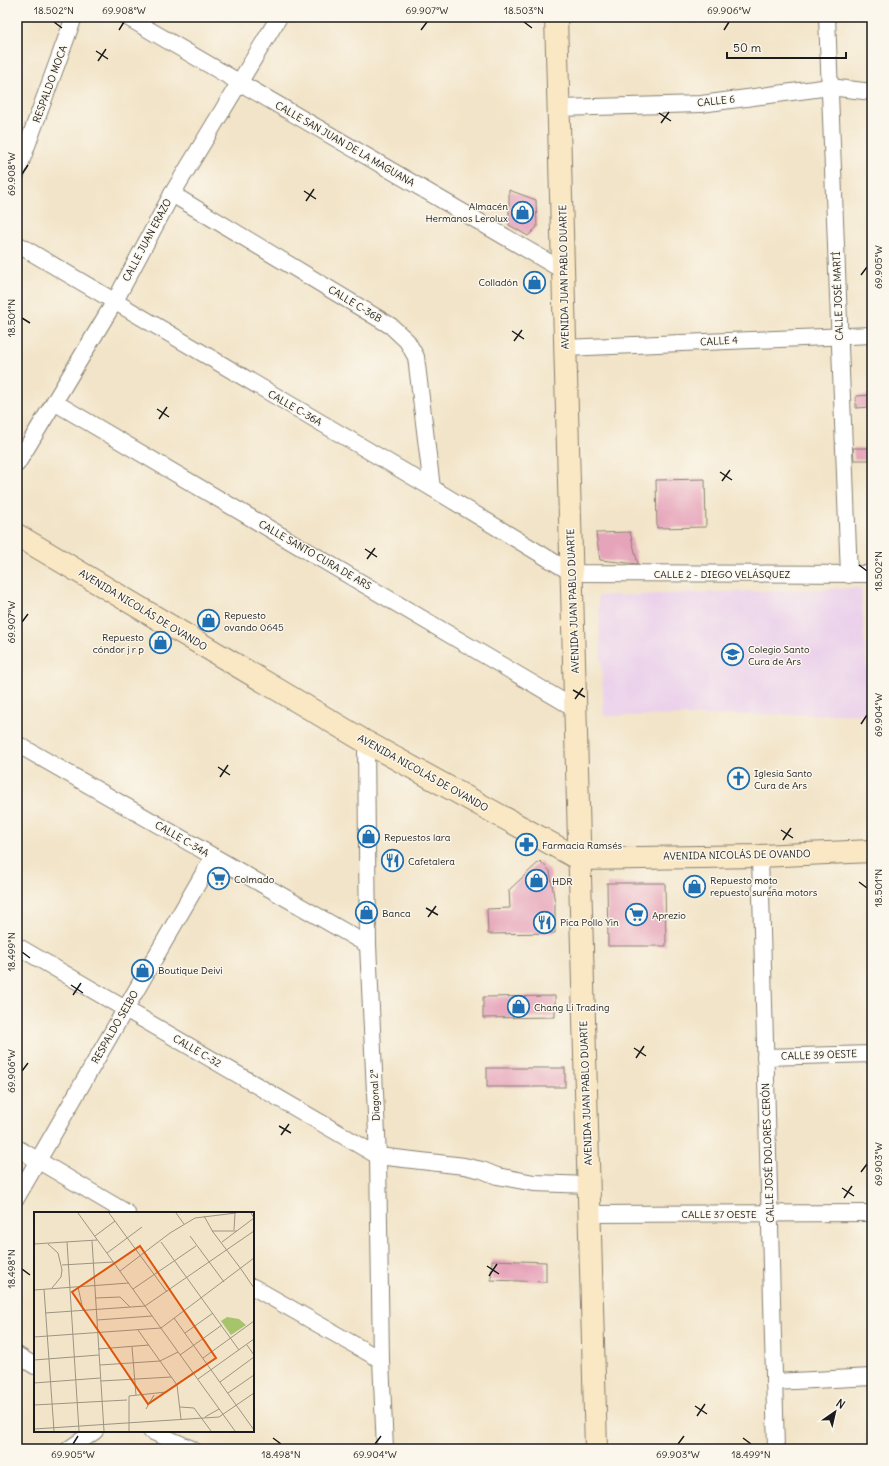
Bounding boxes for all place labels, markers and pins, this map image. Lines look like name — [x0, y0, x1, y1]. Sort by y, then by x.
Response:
shop icon: Almacén Hermanos Lerolux — [510, 199, 536, 225]
place label: Almacén Hermanos Lerolux — [425, 200, 508, 225]
shop icon: Colladón — [521, 269, 547, 295]
place label: Colladón — [478, 276, 518, 289]
shop icon: Repuesto ovando 0645 — [196, 608, 222, 634]
place label: Repuesto ovando 0645 — [224, 609, 284, 634]
shop icon: Repuesto cóndor j r p — [147, 630, 173, 656]
place label: Repuesto cóndor j r p — [93, 631, 144, 656]
school or university icon: Colegio Santo Cura de Ars — [720, 642, 746, 668]
place label: Colegio Santo Cura de Ars — [748, 643, 810, 668]
church icon: Iglesia Santo Cura de Ars — [726, 766, 752, 792]
place label: Iglesia Santo Cura de Ars — [754, 767, 813, 792]
shop icon: Repuestos lara — [356, 824, 382, 850]
place label: Repuestos lara — [384, 831, 451, 844]
pharmacy icon: Farmacia Ramsés — [514, 832, 540, 858]
place label: Farmacia Ramsés — [542, 839, 623, 852]
restaurant icon: Cafetalera — [380, 848, 406, 874]
place label: Cafetalera — [408, 855, 455, 868]
supermarket icon: Colmado — [205, 866, 231, 892]
shop icon: HDR — [523, 868, 549, 894]
place label: Colmado — [234, 873, 275, 886]
shop icon: Repuesto moto repuesto sureña motors — [682, 873, 708, 899]
place label: Repuesto moto repuesto sureña motors — [710, 874, 818, 899]
place label: HDR — [552, 875, 573, 888]
shop icon: Banca — [354, 900, 380, 926]
supermarket icon: Aprezio — [624, 902, 650, 928]
place label: Banca — [382, 907, 411, 920]
restaurant icon: Pica Pollo Yin — [532, 909, 558, 935]
place label: Aprezio — [652, 909, 686, 922]
place label: Pica Pollo Yin — [560, 916, 619, 929]
shop icon: Boutique Deivi — [130, 957, 156, 983]
place label: Boutique Deivi — [158, 964, 223, 977]
shop icon: Chang Li Trading — [506, 994, 532, 1020]
place label: Chang Li Trading — [534, 1001, 610, 1014]

